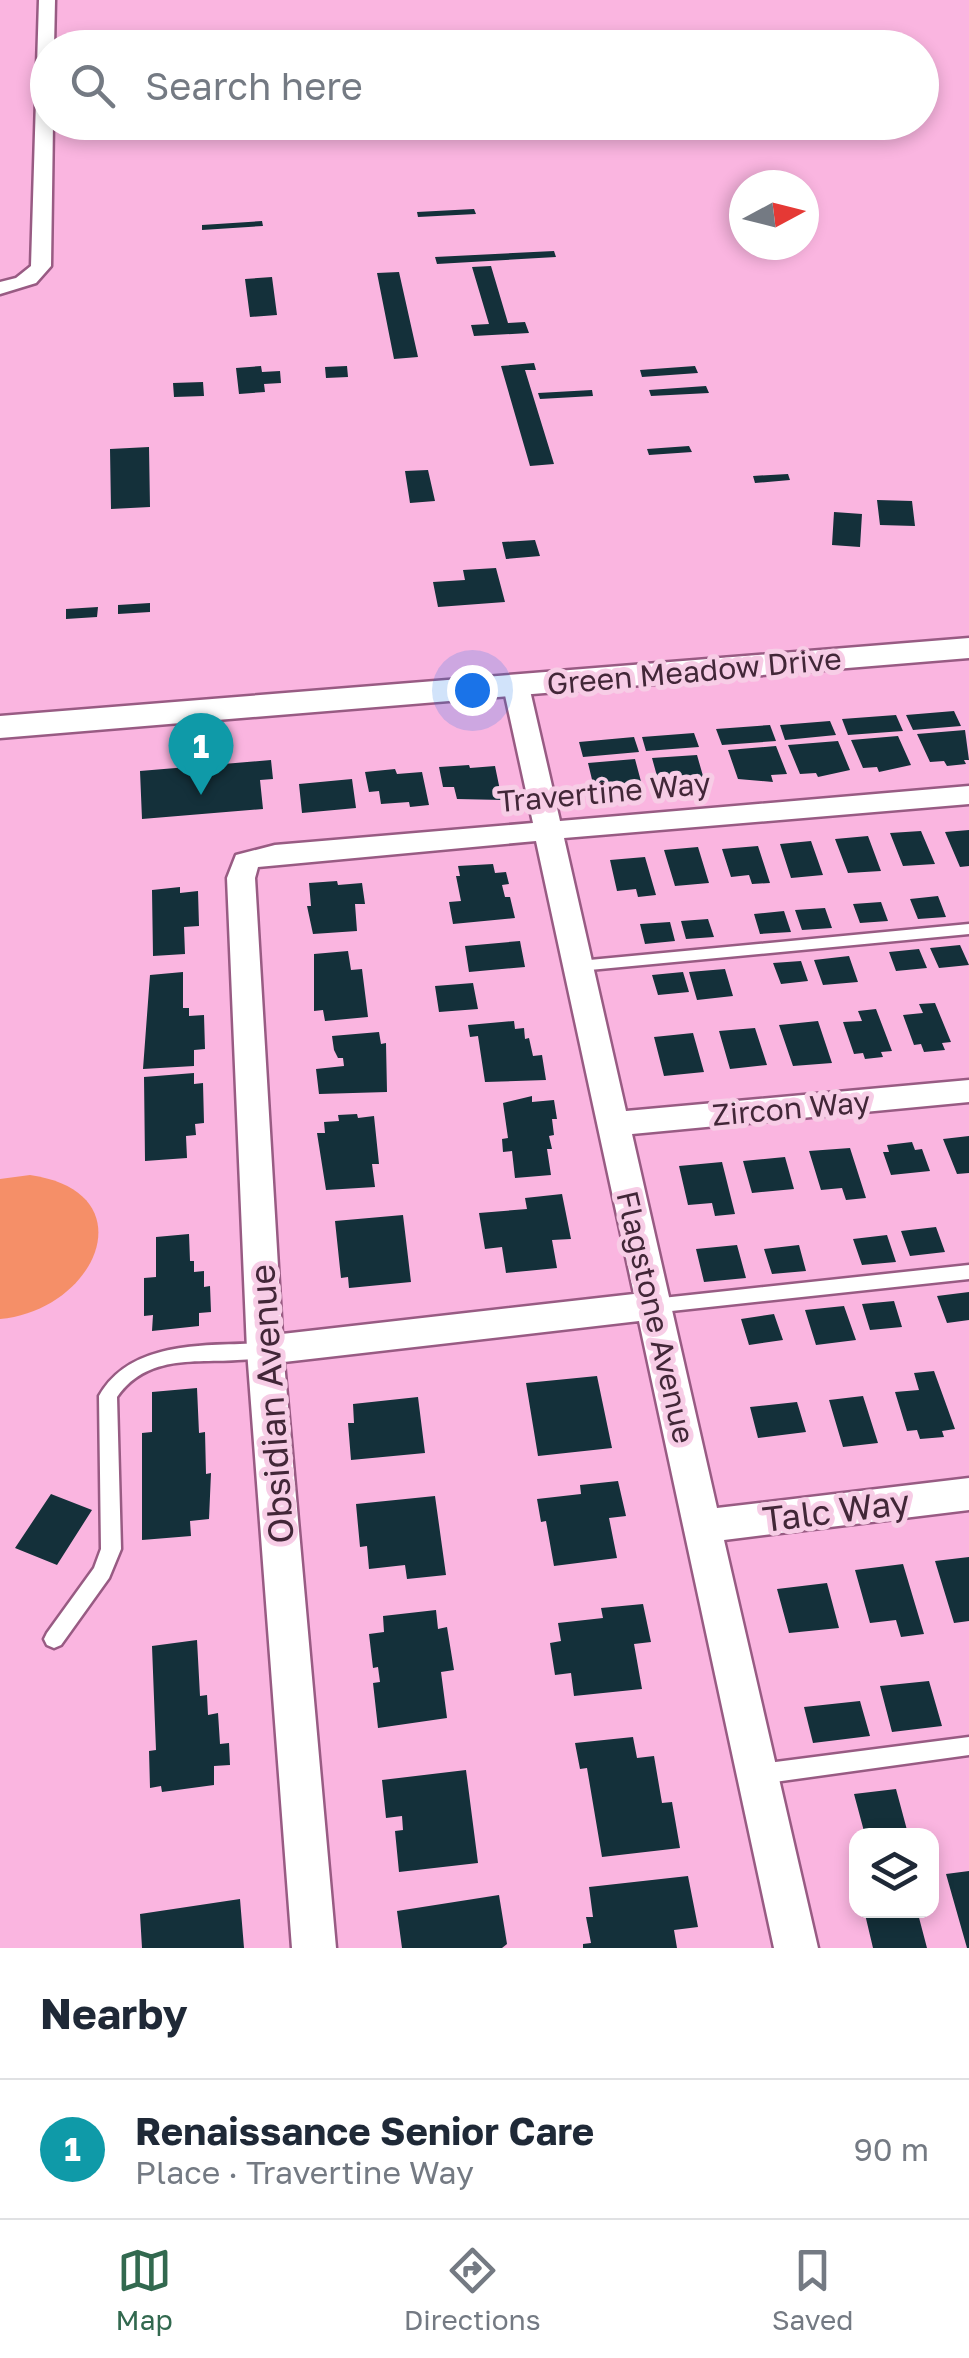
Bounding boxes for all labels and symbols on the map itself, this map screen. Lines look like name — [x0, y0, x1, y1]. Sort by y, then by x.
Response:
north arrow — [729, 170, 819, 260]
street label: Green Meadow Drive — [545, 640, 843, 702]
your location — [447, 665, 498, 716]
pin: 1 — [168, 712, 234, 795]
street label: Travertine Way — [496, 765, 712, 819]
street label: Zircon Way — [710, 1083, 872, 1133]
street label: Flagstone Avenue — [609, 1187, 703, 1447]
street label: Obsidian Avenue — [240, 1263, 302, 1545]
street label: Talc Way — [760, 1480, 912, 1540]

